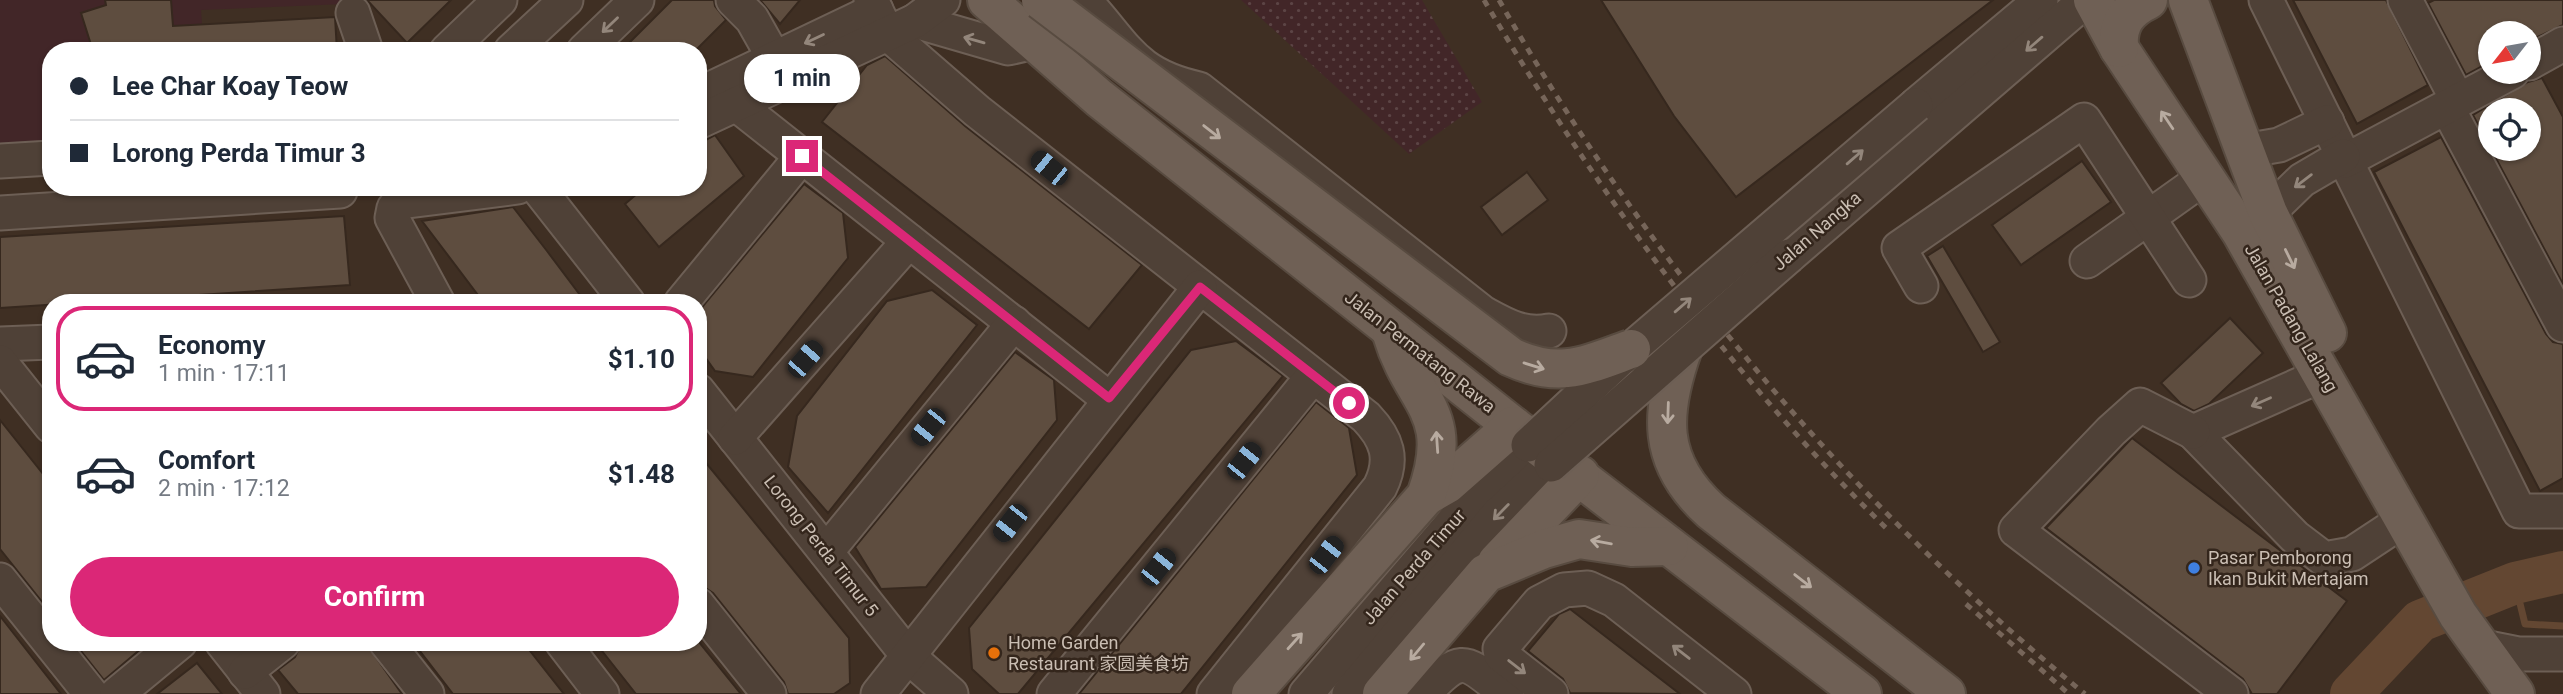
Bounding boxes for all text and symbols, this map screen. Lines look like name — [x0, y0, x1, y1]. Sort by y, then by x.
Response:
one-way arrow — [602, 17, 619, 34]
north arrow — [2478, 21, 2541, 84]
map controls — [2478, 21, 2541, 161]
one-way arrow — [964, 32, 986, 45]
one-way arrow — [804, 33, 825, 46]
one-way arrow — [2026, 36, 2044, 52]
callout: 1 min — [744, 54, 860, 104]
text: 1 min — [773, 65, 831, 92]
text: Lee Char Koay Teow — [112, 71, 348, 101]
button: locate — [2478, 98, 2541, 161]
one-way arrow — [2160, 111, 2174, 130]
one-way arrow — [1202, 124, 1220, 139]
text: Lorong Perda Timur 3 — [112, 138, 366, 168]
route end — [786, 140, 818, 172]
car — [1027, 147, 1072, 189]
one-way arrow — [1846, 149, 1864, 165]
one-way arrow — [2294, 174, 2313, 188]
street label: Jalan Nangka — [1768, 187, 1865, 275]
street label: Jalan Padang Lalang — [2240, 240, 2342, 396]
one-way arrow — [2284, 248, 2298, 269]
street label: Jalan Permatang Rawa — [1341, 286, 1500, 417]
one-way arrow — [1673, 297, 1691, 313]
icon: car — [74, 327, 137, 390]
text: Economy — [158, 330, 265, 360]
car — [784, 336, 827, 382]
text: $1.10 — [608, 344, 675, 374]
text: 1 min · 17:11 — [158, 360, 290, 387]
one-way arrow — [1522, 360, 1544, 373]
route start — [1333, 387, 1365, 419]
one-way arrow — [2251, 396, 2273, 409]
one-way arrow — [1661, 402, 1674, 425]
car — [907, 404, 950, 450]
one-way arrow — [1430, 431, 1443, 454]
car — [1223, 438, 1266, 484]
icon: car — [74, 442, 137, 505]
text: Comfort — [158, 445, 255, 475]
text: $1.48 — [608, 459, 675, 489]
street label: Lorong Perda Timur 5 — [760, 471, 883, 620]
text: 2 min · 17:12 — [158, 475, 290, 502]
car — [989, 500, 1032, 546]
one-way arrow — [1493, 503, 1510, 520]
street label: Jalan Perda Timur — [1358, 505, 1469, 629]
car — [1305, 532, 1348, 578]
one-way arrow — [1590, 535, 1613, 548]
car — [1137, 544, 1180, 590]
place label: Pasar Pemborong Ikan Bukit Mertajam — [2208, 547, 2369, 589]
button: Confirm — [70, 557, 679, 637]
marker: Pasar Pemborong Ikan Bukit Mertajam — [2186, 560, 2202, 576]
one-way arrow — [1793, 574, 1811, 589]
place label: Home Garden Restaurant 家圆美食坊 — [1008, 632, 1189, 674]
one-way arrow — [1287, 633, 1303, 651]
one-way arrow — [1409, 643, 1425, 661]
one-way arrow — [1672, 644, 1690, 659]
marker: Home Garden Restaurant 家圆美食坊 — [986, 645, 1002, 661]
one-way arrow — [1507, 659, 1525, 674]

